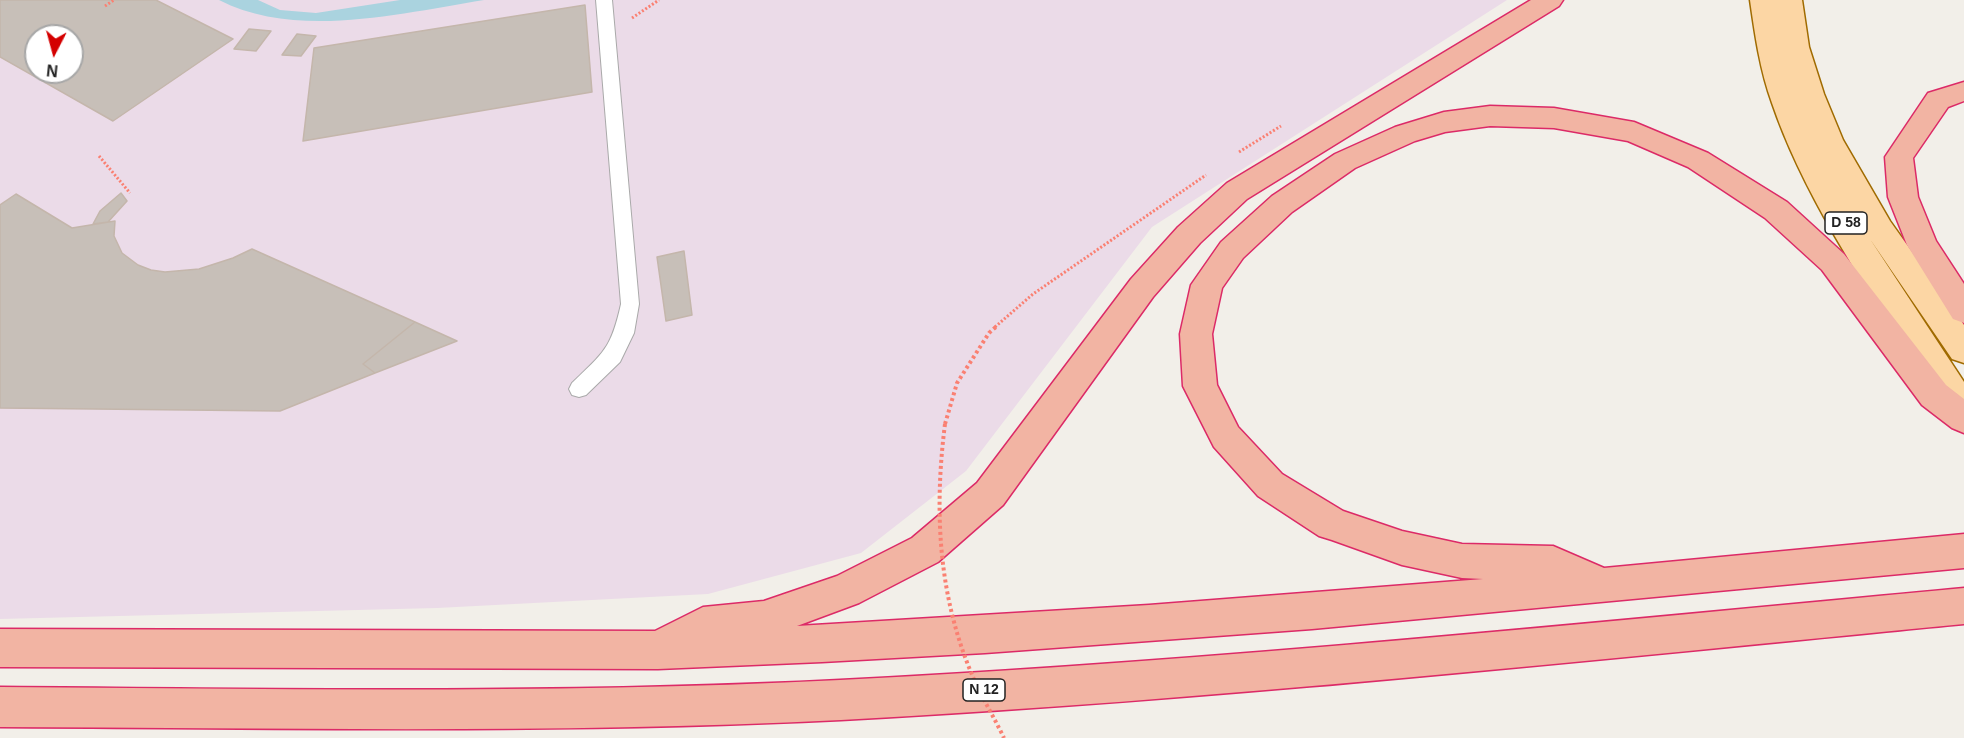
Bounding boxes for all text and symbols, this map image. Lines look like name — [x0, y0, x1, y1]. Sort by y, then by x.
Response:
north arrow — [24, 24, 84, 84]
text: N — [46, 61, 59, 79]
road number: D 58 — [1825, 212, 1867, 234]
road number: N 12 — [963, 679, 1005, 701]

